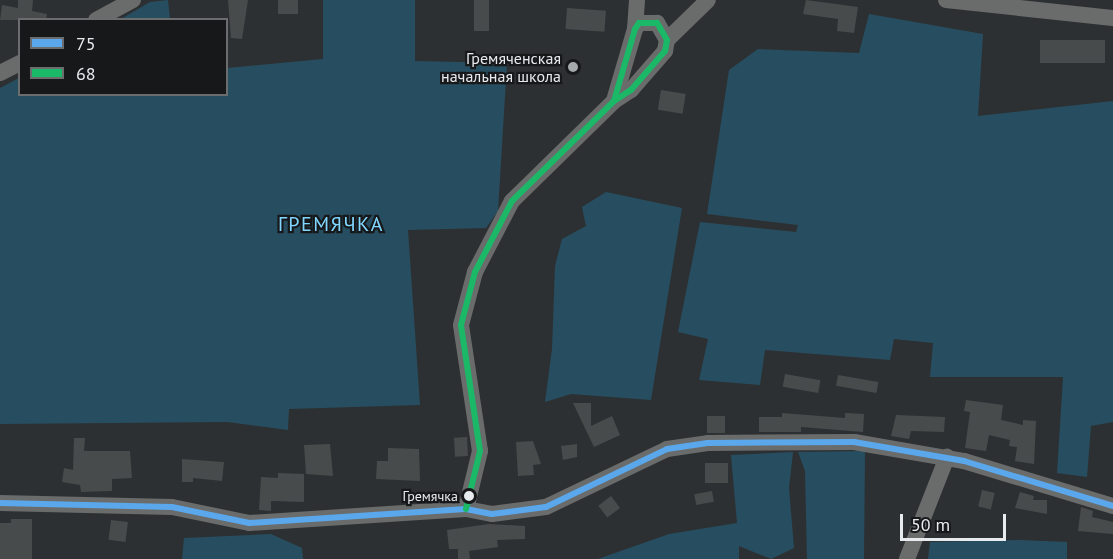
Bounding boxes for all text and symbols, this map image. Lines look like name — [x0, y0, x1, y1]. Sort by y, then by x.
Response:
legend — [18, 18, 228, 96]
text: 75 — [76, 32, 96, 55]
place label: Гремяченская начальная школа — [441, 48, 561, 86]
marker: Гремяченская начальная школа — [566, 60, 580, 74]
text: 68 — [76, 62, 96, 85]
district label: ГРЕМЯЧКА — [278, 212, 384, 236]
place label: Гремячка — [402, 488, 458, 504]
marker: Гремячка — [463, 490, 475, 502]
scale bar — [903, 502, 1010, 540]
text: 50 m — [911, 513, 950, 536]

